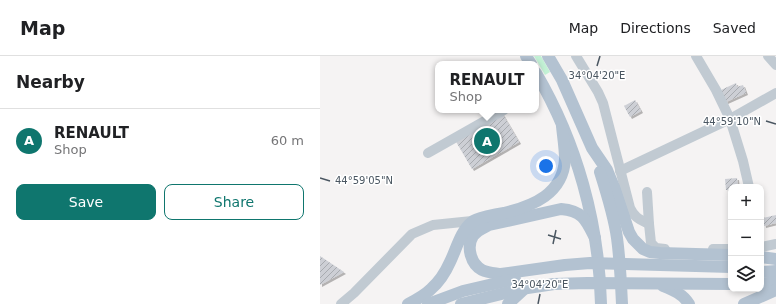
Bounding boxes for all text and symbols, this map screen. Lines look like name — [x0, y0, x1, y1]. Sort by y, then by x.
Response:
text: Map — [20, 17, 65, 39]
text: Map — [569, 20, 598, 36]
text: Directions — [620, 20, 691, 36]
text: Saved — [713, 20, 756, 36]
popup — [435, 61, 539, 113]
text: 34°04'20"E — [569, 70, 625, 81]
text: RENAULT — [450, 71, 525, 89]
text: Nearby — [16, 72, 85, 92]
text: Shop — [450, 89, 482, 104]
text: 44°59'10"N — [703, 116, 761, 127]
text: RENAULT — [54, 124, 129, 142]
pin: A — [474, 126, 500, 156]
text: A — [24, 133, 34, 148]
text: 60 m — [271, 133, 304, 148]
text: Shop — [54, 142, 87, 157]
your location — [536, 156, 556, 176]
text: 44°59'05"N — [335, 175, 393, 186]
button: Save — [16, 184, 156, 220]
button: Share — [164, 184, 304, 220]
map controls — [728, 184, 764, 292]
button: + — [728, 184, 764, 220]
button: − — [728, 220, 764, 256]
button: layers — [728, 256, 764, 292]
text: 34°04'20"E — [512, 279, 568, 290]

